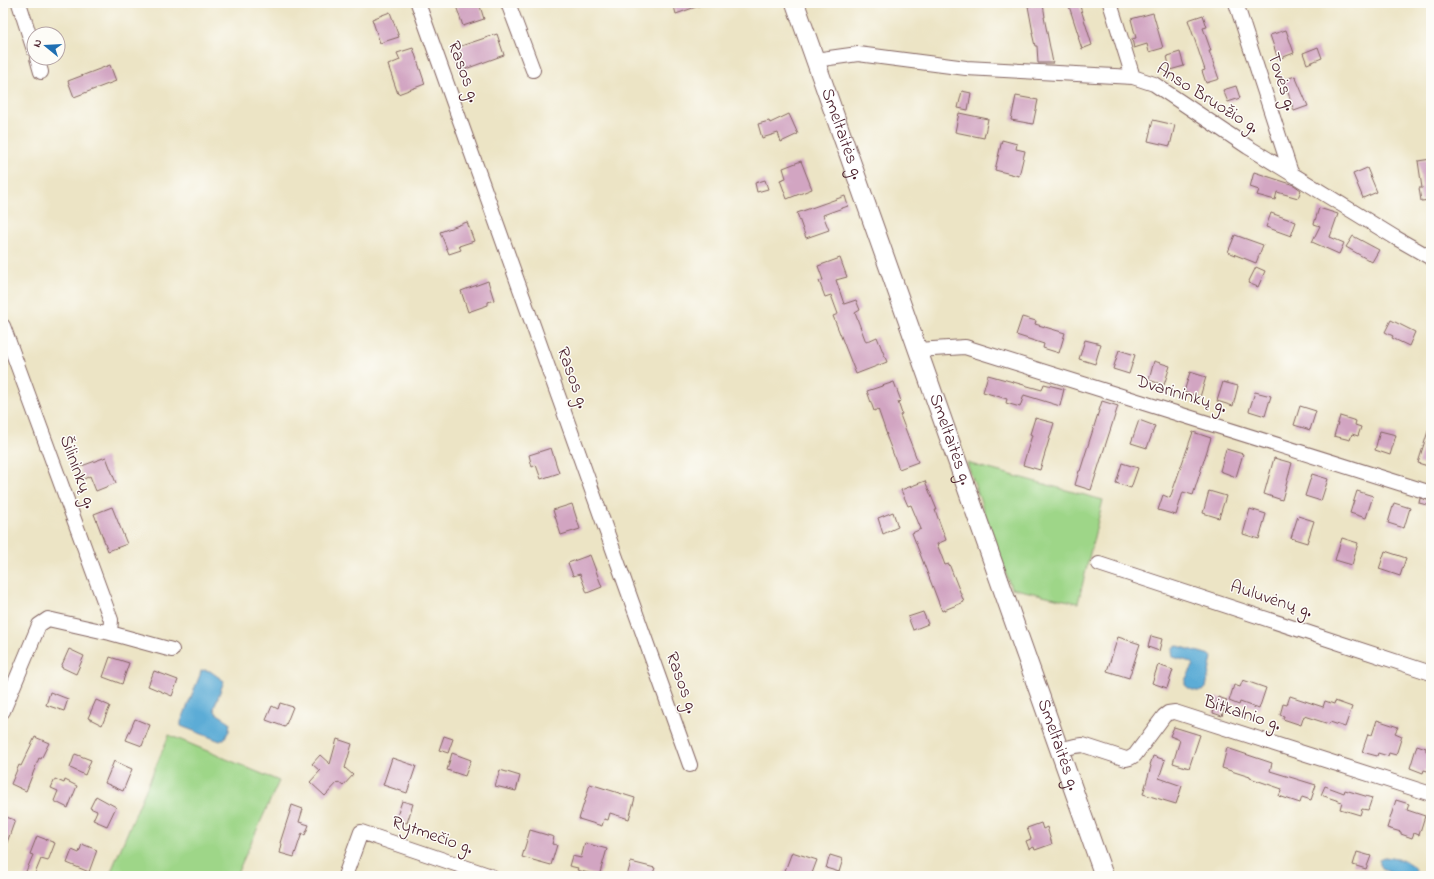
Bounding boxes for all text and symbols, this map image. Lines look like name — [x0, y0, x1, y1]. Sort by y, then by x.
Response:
north arrow — [26, 26, 66, 66]
text: N — [29, 37, 46, 49]
street label: Rasos g. — [439, 38, 486, 107]
street label: Tovės g. — [1259, 50, 1303, 115]
street label: Anso Bruožio g. — [1150, 57, 1264, 142]
street label: Smeltaitės g. — [813, 85, 870, 184]
street label: Rasos g. — [548, 344, 595, 413]
street label: Dvarininkų g. — [1131, 369, 1230, 422]
street label: Smeltaitės g. — [921, 390, 978, 489]
street label: Šilininkų g. — [51, 432, 102, 513]
street label: Auluvėnų g. — [1226, 575, 1316, 627]
street label: Rasos g. — [657, 649, 704, 718]
street label: Bitkalnio g. — [1199, 689, 1284, 740]
street label: Smeltaitės g. — [1029, 696, 1086, 794]
street label: Rytmečio g. — [387, 810, 477, 863]

